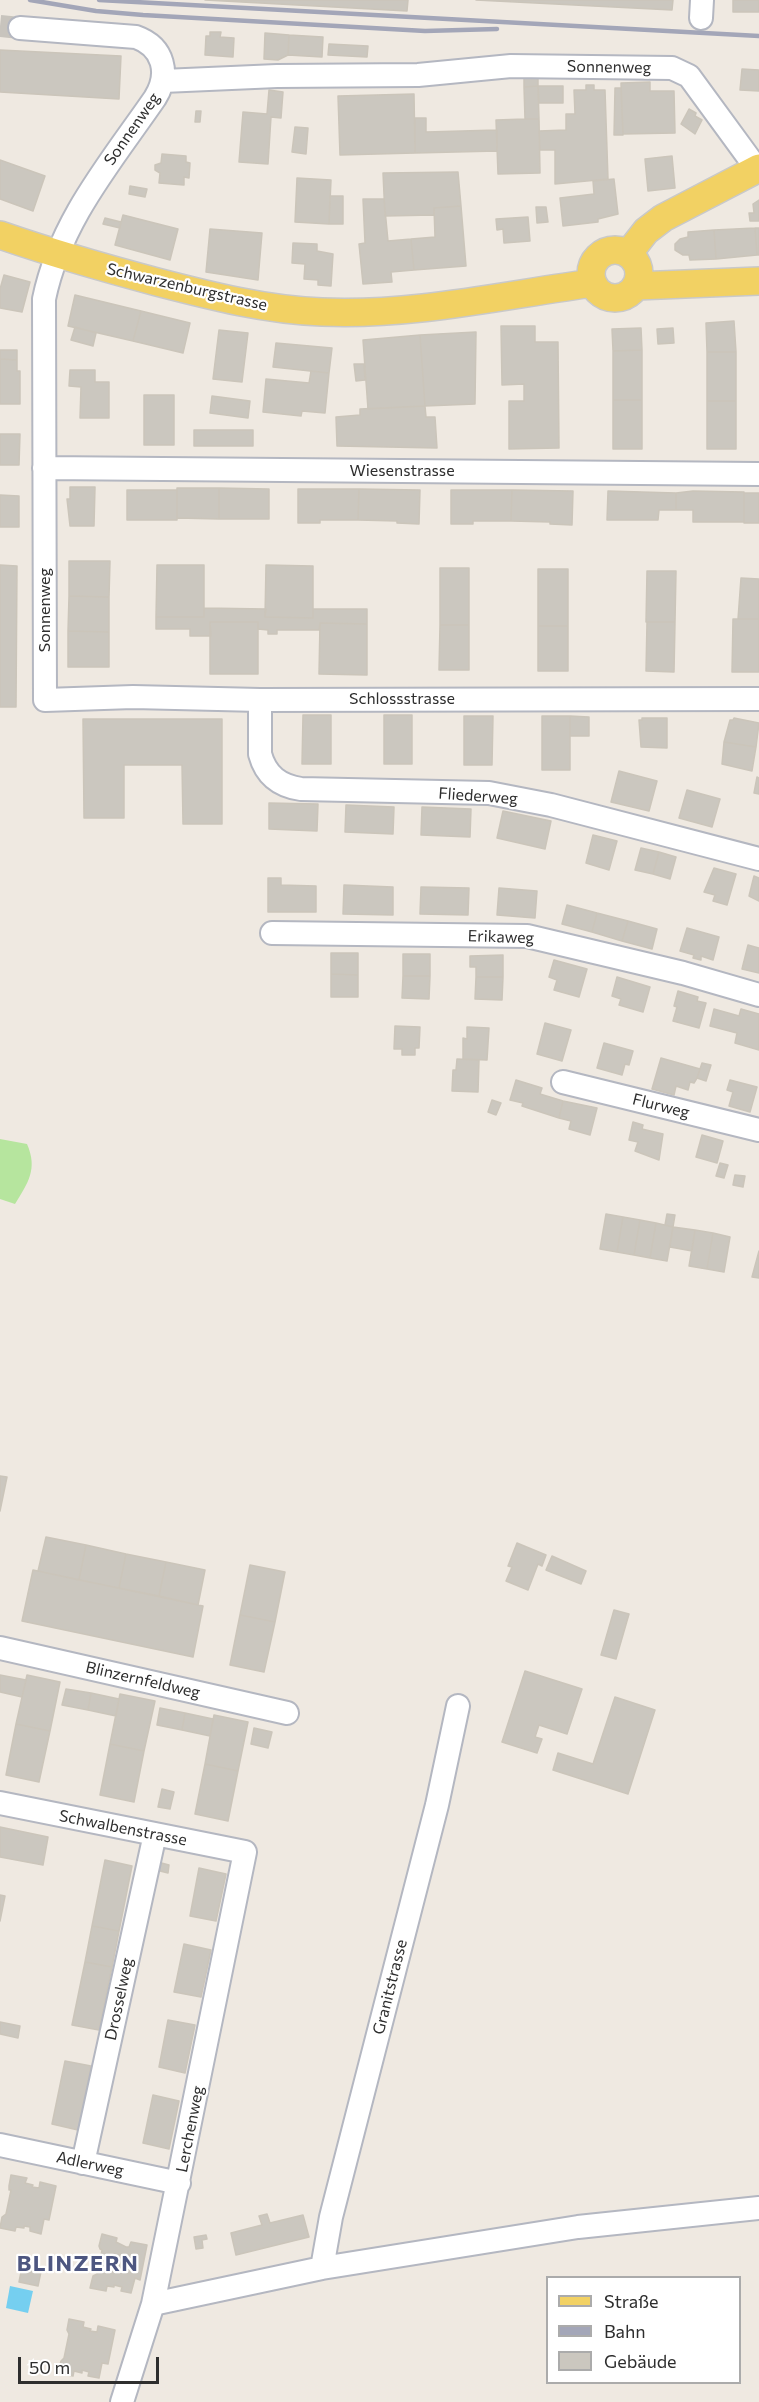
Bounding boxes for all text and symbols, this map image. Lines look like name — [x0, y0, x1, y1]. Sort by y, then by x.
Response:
street label: Sonnenweg — [567, 57, 651, 77]
street label: Sonnenweg — [100, 89, 164, 169]
street label: Schwarzenburgstrasse — [105, 259, 269, 315]
street label: Wiesenstrasse — [349, 461, 455, 481]
street label: Sonnenweg — [35, 568, 55, 652]
street label: Schlossstrasse — [349, 689, 455, 709]
street label: Fliederweg — [438, 784, 518, 808]
street label: Erikaweg — [467, 926, 535, 948]
street label: Flurweg — [630, 1090, 692, 1122]
street label: Blinzernfeldweg — [84, 1657, 202, 1703]
street label: Schwalbenstrasse — [57, 1806, 189, 1850]
street label: Granitstrasse — [369, 1937, 411, 2037]
street label: Drosselweg — [101, 1956, 137, 2042]
street label: Lerchenweg — [172, 2084, 208, 2174]
street label: Adlerweg — [55, 2147, 125, 2181]
district label: BLINZERN — [17, 2251, 139, 2277]
legend — [546, 2276, 741, 2384]
text: Straße — [604, 2290, 659, 2312]
text: Bahn — [604, 2320, 646, 2342]
scale bar — [21, 2345, 162, 2383]
text: Gebäude — [604, 2350, 677, 2372]
text: 50 m — [29, 2356, 70, 2378]

